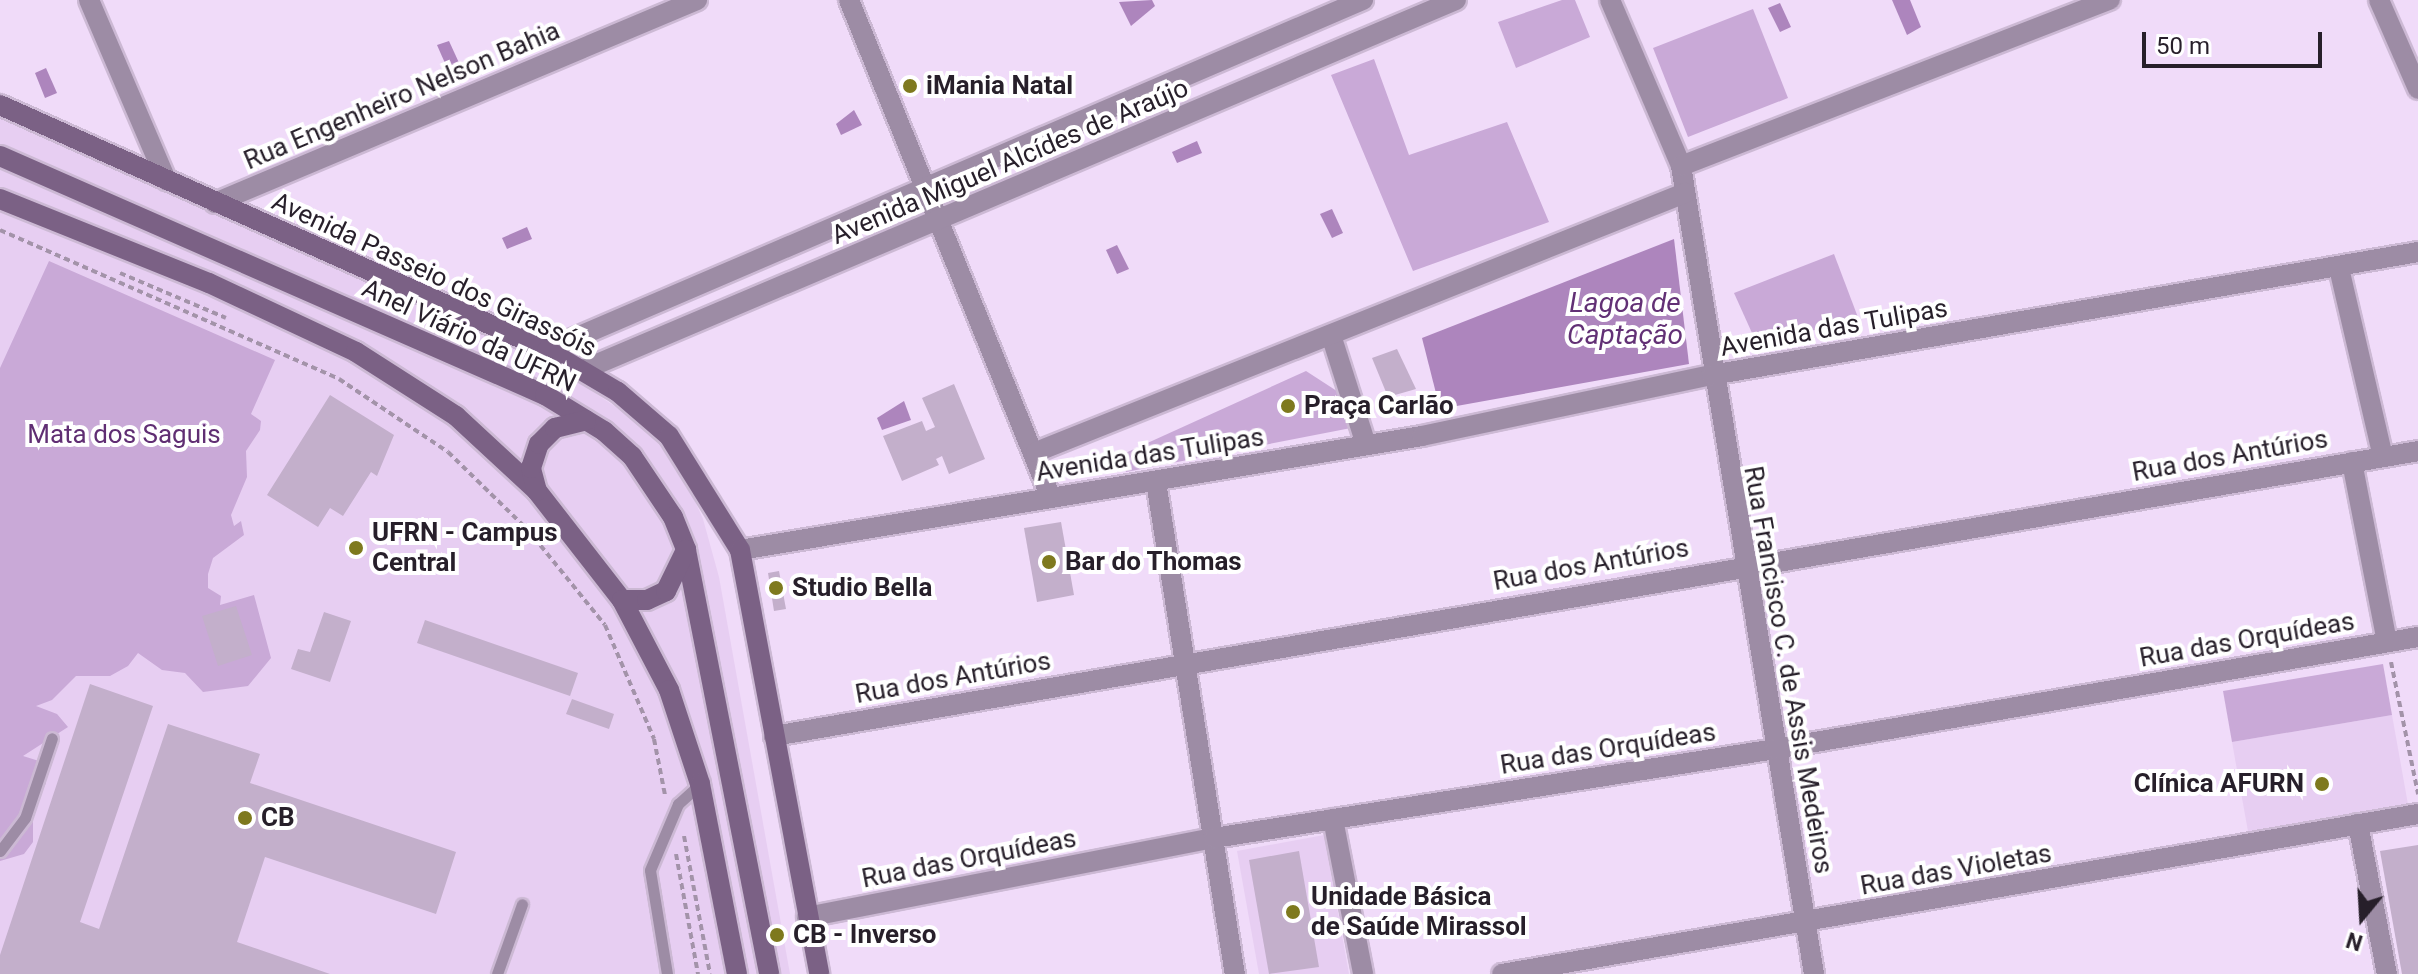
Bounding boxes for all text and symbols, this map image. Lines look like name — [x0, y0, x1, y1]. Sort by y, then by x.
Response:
street label: Rua Engenheiro Nelson Bahia — [239, 15, 565, 177]
scale bar — [2146, 16, 2326, 66]
text: 50 m — [2156, 32, 2210, 60]
place label: iMania Natal — [926, 70, 1073, 102]
street label: Avenida Miguel Alcídes de Araújo — [827, 73, 1193, 251]
marker: iMania Natal — [901, 77, 919, 95]
street label: Avenida Passeio dos Girassóis — [267, 186, 601, 364]
street label: Anel Viário da UFRN — [357, 273, 581, 399]
water label: Lagoa de Captação — [1567, 286, 1683, 352]
street label: Avenida das Tulipas — [1718, 293, 1950, 363]
place label: Praça Carlão — [1304, 390, 1454, 422]
marker: Praça Carlão — [1279, 397, 1297, 415]
park label: Mata dos Saguis — [27, 419, 221, 451]
street label: Avenida das Tulipas — [1034, 422, 1266, 488]
street label: Rua dos Antúrios — [2130, 423, 2330, 489]
street label: Rua Francisco C. de Assis Medeiros — [1737, 464, 1839, 876]
place label: UFRN - Campus Central — [372, 517, 558, 578]
street label: Rua dos Antúrios — [1491, 532, 1691, 598]
marker: UFRN - Campus Central — [347, 539, 365, 557]
place label: Bar do Thomas — [1065, 546, 1242, 578]
marker: Bar do Thomas — [1040, 553, 1058, 571]
place label: Studio Bella — [792, 572, 932, 604]
marker: Studio Bella — [767, 579, 785, 597]
street label: Rua das Orquídeas — [2137, 606, 2357, 674]
street label: Rua dos Antúrios — [853, 645, 1053, 711]
street label: Rua das Orquídeas — [1498, 717, 1718, 781]
place label: Clínica AFURN — [2134, 768, 2304, 800]
marker: Clínica AFURN — [2311, 773, 2333, 795]
place label: CB — [261, 802, 295, 834]
marker: CB — [236, 809, 254, 827]
street label: Rua das Orquídeas — [859, 823, 1079, 895]
street label: Rua das Violetas — [1858, 838, 2054, 902]
north arrow — [2322, 878, 2402, 958]
place label: Unidade Básica de Saúde Mirassol — [1311, 881, 1527, 942]
marker: Unidade Básica de Saúde Mirassol — [1282, 901, 1304, 923]
place label: CB - Inverso — [793, 919, 937, 951]
marker: CB - Inverso — [768, 926, 786, 944]
text: N — [2343, 927, 2366, 956]

